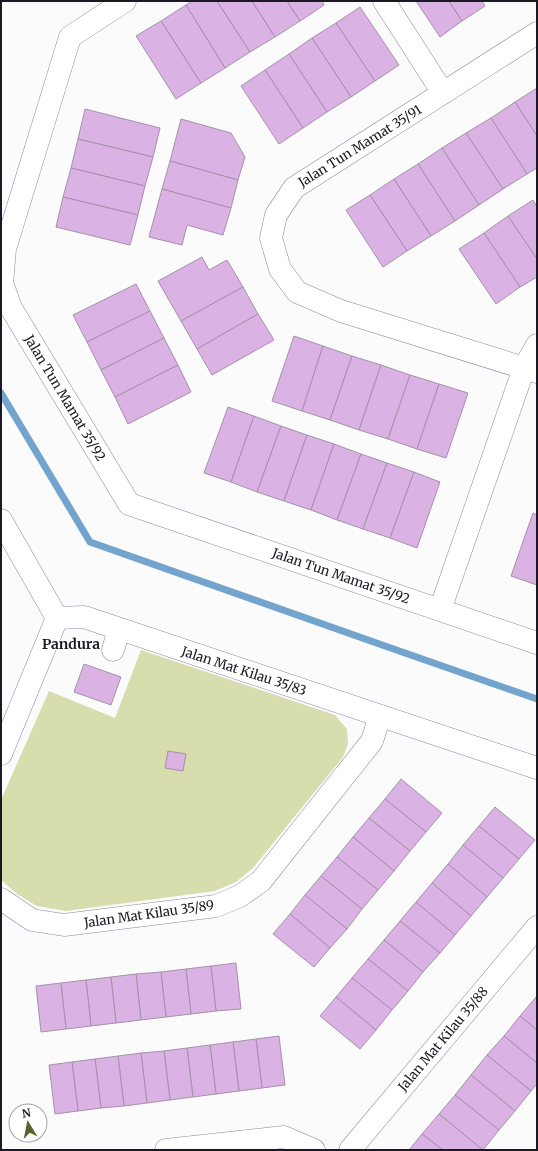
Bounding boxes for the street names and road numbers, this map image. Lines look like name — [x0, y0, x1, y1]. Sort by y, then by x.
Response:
street label: Jalan Tun Mamat 35/91 — [294, 101, 425, 191]
street label: Jalan Tun Mamat 35/92 — [20, 331, 110, 464]
street label: Jalan Tun Mamat 35/92 — [269, 544, 412, 608]
street label: Jalan Mat Kilau 35/83 — [178, 642, 309, 699]
street label: Jalan Mat Kilau 35/89 — [82, 896, 215, 932]
street label: Jalan Mat Kilau 35/88 — [394, 983, 492, 1096]

